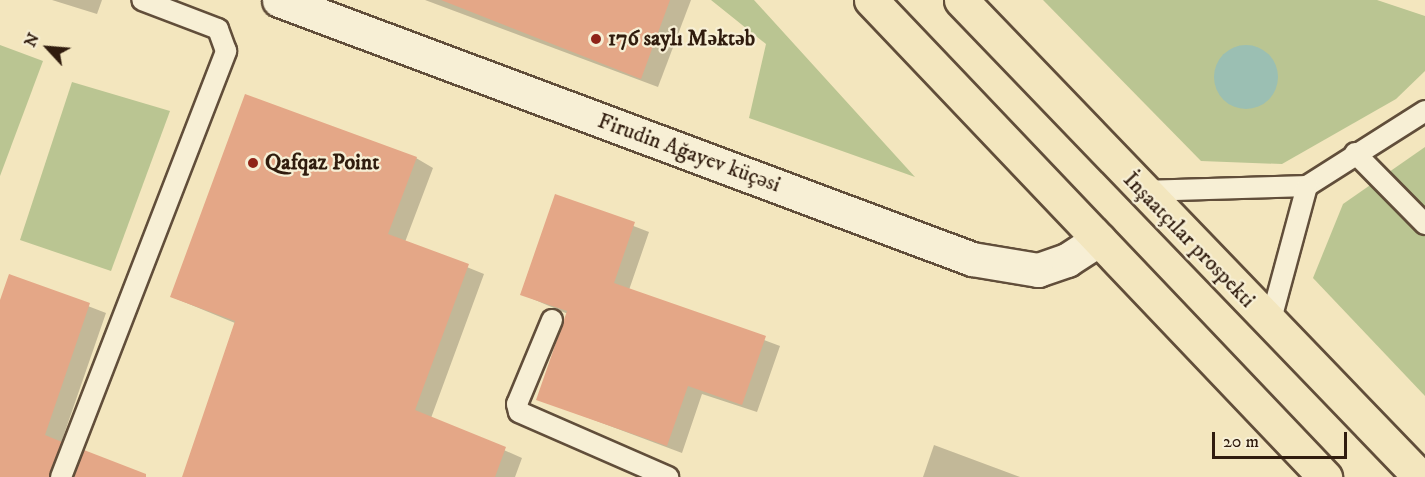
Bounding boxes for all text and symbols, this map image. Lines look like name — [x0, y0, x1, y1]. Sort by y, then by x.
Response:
north arrow — [18, 18, 78, 78]
place label: 176 saylı Məktəb — [608, 26, 755, 52]
text: N — [20, 30, 44, 50]
marker: 176 saylı Məktəb — [589, 32, 603, 46]
street label: Firudin Ağayev küçəsi — [594, 108, 784, 198]
place label: Qafqaz Point — [265, 150, 379, 176]
marker: Qafqaz Point — [246, 156, 260, 170]
street label: İnşaatçılar prospekti — [1118, 167, 1260, 313]
scale bar — [1215, 420, 1350, 458]
text: 20 m — [1223, 431, 1259, 453]

